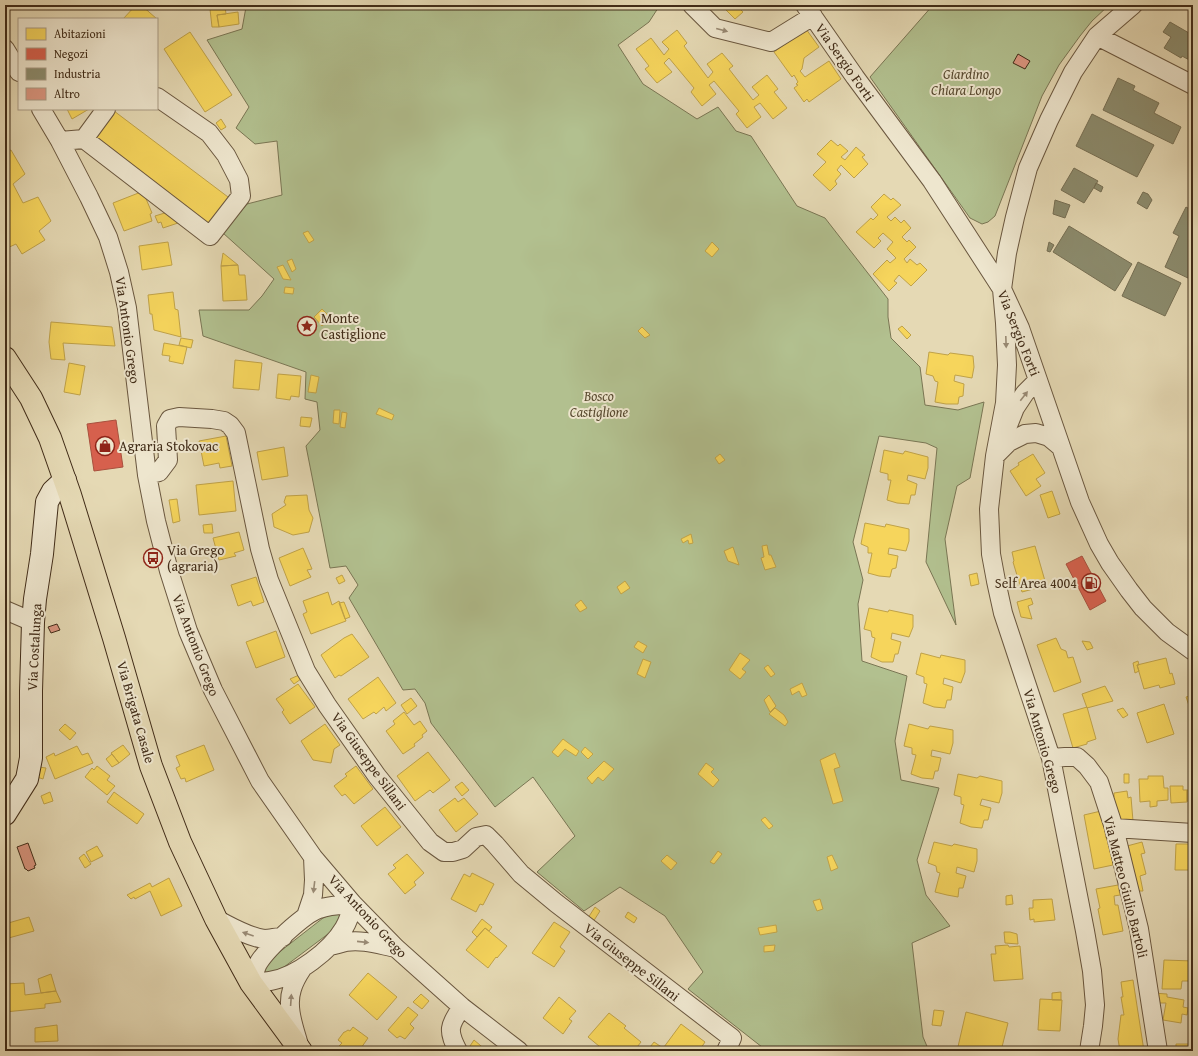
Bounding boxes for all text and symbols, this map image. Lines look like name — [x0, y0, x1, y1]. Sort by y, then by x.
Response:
legend — [18, 18, 158, 110]
street label: Via Sergio Forti — [811, 19, 879, 105]
text: Abitazioni — [54, 25, 106, 42]
one-way arrow — [715, 27, 728, 33]
text: Negozi — [54, 45, 89, 62]
park label: Giardino Chiara Longo — [931, 64, 1001, 100]
text: Industria — [54, 65, 101, 82]
text: Altro — [54, 85, 80, 102]
street label: Via Antonio Grego — [111, 275, 145, 385]
street label: Via Sergio Forti — [993, 287, 1045, 379]
place label: Monte Castiglione — [321, 308, 386, 344]
place icon: Monte Castiglione — [296, 315, 318, 337]
one-way arrow — [1003, 336, 1009, 349]
park label: Bosco Castiglione — [570, 386, 629, 422]
one-way arrow — [1019, 390, 1028, 401]
shop icon: Agraria Stokovac — [94, 435, 116, 457]
place label: Agraria Stokovac — [119, 436, 218, 456]
place label: Via Grego (agraria) — [167, 540, 224, 576]
bus stop icon: Via Grego (agraria) — [142, 547, 164, 569]
fuel station icon: Self Area 4004 — [1080, 572, 1102, 594]
place label: Self Area 4004 — [995, 573, 1077, 593]
street label: Via Antonio Grego — [167, 591, 225, 699]
street label: Via Costalunga — [22, 602, 46, 691]
street label: Via Brigata Casale — [112, 659, 160, 766]
street label: Via Antonio Grego — [1019, 686, 1067, 796]
street label: Via Giuseppe Sillani — [327, 708, 411, 814]
street label: Via Matteo Giulio Bartoli — [1099, 814, 1153, 960]
street label: Via Antonio Grego — [324, 870, 412, 962]
one-way arrow — [310, 881, 317, 893]
street label: Via Giuseppe Sillani — [580, 918, 684, 1006]
one-way arrow — [242, 931, 254, 937]
one-way arrow — [357, 939, 369, 945]
one-way arrow — [287, 994, 294, 1006]

